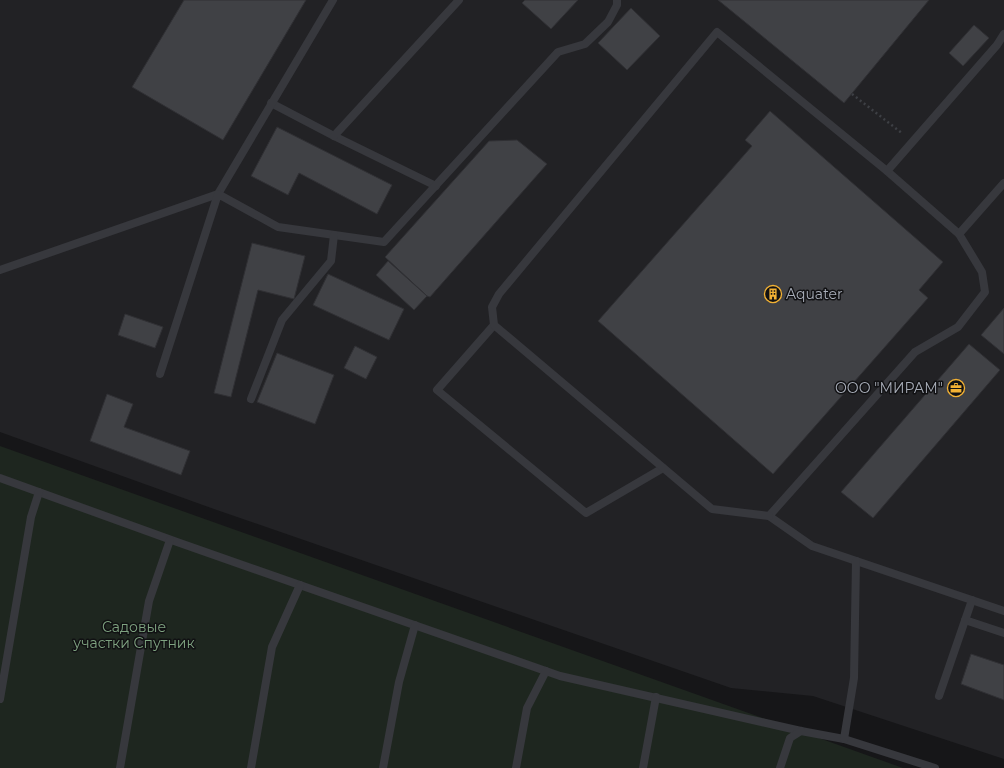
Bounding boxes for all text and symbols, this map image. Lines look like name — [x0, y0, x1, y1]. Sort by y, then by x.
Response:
building icon: Aquater — [763, 284, 783, 304]
place label: Aquater — [786, 285, 843, 303]
office icon: ООО "МИРАМ" — [946, 378, 966, 398]
place label: ООО "МИРАМ" — [835, 379, 943, 397]
park label: Садовые участки Спутник — [72, 618, 195, 652]

